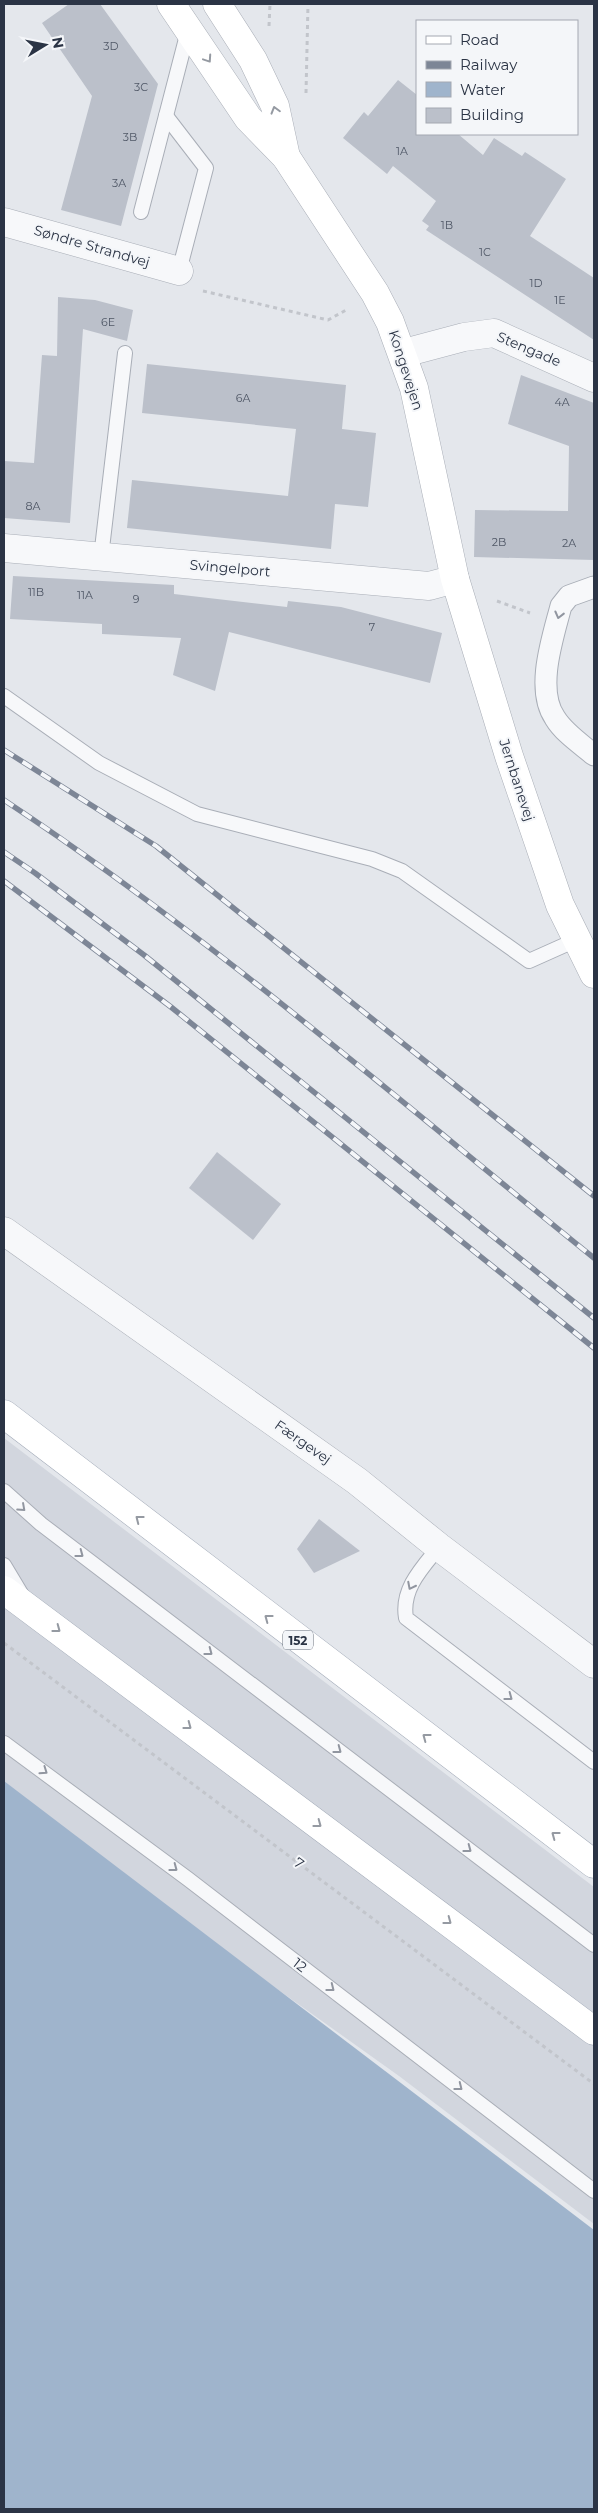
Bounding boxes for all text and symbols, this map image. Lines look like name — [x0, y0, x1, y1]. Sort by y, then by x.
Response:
north arrow — [20, 20, 70, 70]
legend — [416, 20, 578, 135]
text: Road — [460, 30, 499, 49]
text: N — [48, 36, 68, 50]
house number: 3D — [103, 39, 119, 53]
one-way arrow — [202, 53, 211, 62]
text: Railway — [460, 55, 518, 74]
house number: 3C — [134, 80, 148, 94]
text: Water — [460, 80, 506, 99]
text: Building — [460, 105, 524, 124]
one-way arrow — [271, 106, 281, 115]
house number: 3B — [123, 130, 137, 144]
house number: 1A — [396, 144, 408, 158]
house number: 3A — [112, 176, 126, 190]
house number: 1B — [441, 218, 453, 232]
street label: Søndre Strandvej — [32, 221, 152, 271]
house number: 1C — [479, 245, 491, 259]
house number: 1D — [529, 276, 543, 290]
house number: 1E — [554, 293, 566, 307]
house number: 6E — [101, 315, 115, 329]
street label: Stengade — [494, 327, 564, 371]
street label: Kongevejen — [385, 328, 427, 412]
house number: 6A — [236, 391, 250, 405]
house number: 4A — [554, 395, 570, 409]
house number: 8A — [26, 499, 41, 513]
house number: 2B — [492, 535, 506, 549]
house number: 2A — [562, 536, 576, 550]
street label: Svingelport — [189, 556, 271, 581]
house number: 11B — [28, 585, 44, 599]
house number: 11A — [77, 588, 93, 602]
house number: 9 — [133, 592, 140, 606]
one-way arrow — [554, 610, 565, 619]
house number: 7 — [369, 620, 375, 634]
street label: Jernbanevej — [495, 736, 539, 823]
street label: Færgevej — [271, 1416, 335, 1468]
one-way arrow — [17, 1502, 26, 1511]
one-way arrow — [136, 1516, 145, 1524]
one-way arrow — [74, 1548, 83, 1557]
one-way arrow — [407, 1581, 417, 1590]
one-way arrow — [265, 1615, 274, 1623]
one-way arrow — [51, 1623, 61, 1632]
road number: 152 — [283, 1630, 313, 1650]
one-way arrow — [203, 1647, 212, 1655]
one-way arrow — [503, 1691, 512, 1699]
one-way arrow — [182, 1720, 191, 1729]
one-way arrow — [422, 1734, 432, 1743]
one-way arrow — [332, 1745, 341, 1753]
one-way arrow — [38, 1765, 47, 1774]
one-way arrow — [312, 1818, 321, 1826]
one-way arrow — [551, 1832, 561, 1841]
one-way arrow — [462, 1843, 471, 1851]
street label: 7 — [290, 1853, 308, 1873]
one-way arrow — [168, 1862, 178, 1871]
one-way arrow — [442, 1915, 452, 1924]
street label: 12 — [289, 1954, 311, 1976]
one-way arrow — [325, 1983, 334, 1992]
one-way arrow — [453, 2082, 462, 2090]

